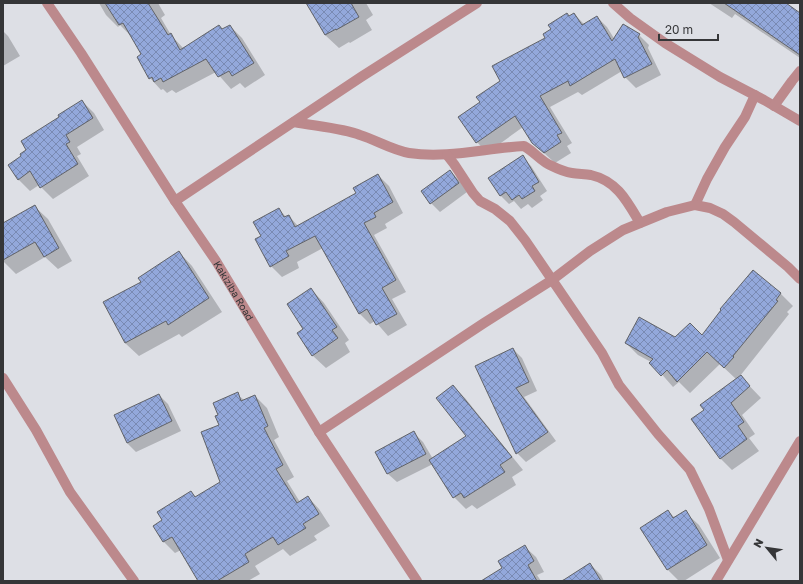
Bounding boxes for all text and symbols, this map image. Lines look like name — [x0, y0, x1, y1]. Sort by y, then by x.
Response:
scale bar — [659, 16, 718, 42]
text: 20 m — [665, 22, 693, 37]
street label: Kakiziba Road — [211, 259, 256, 323]
north arrow — [747, 528, 787, 568]
text: N — [750, 536, 766, 550]

